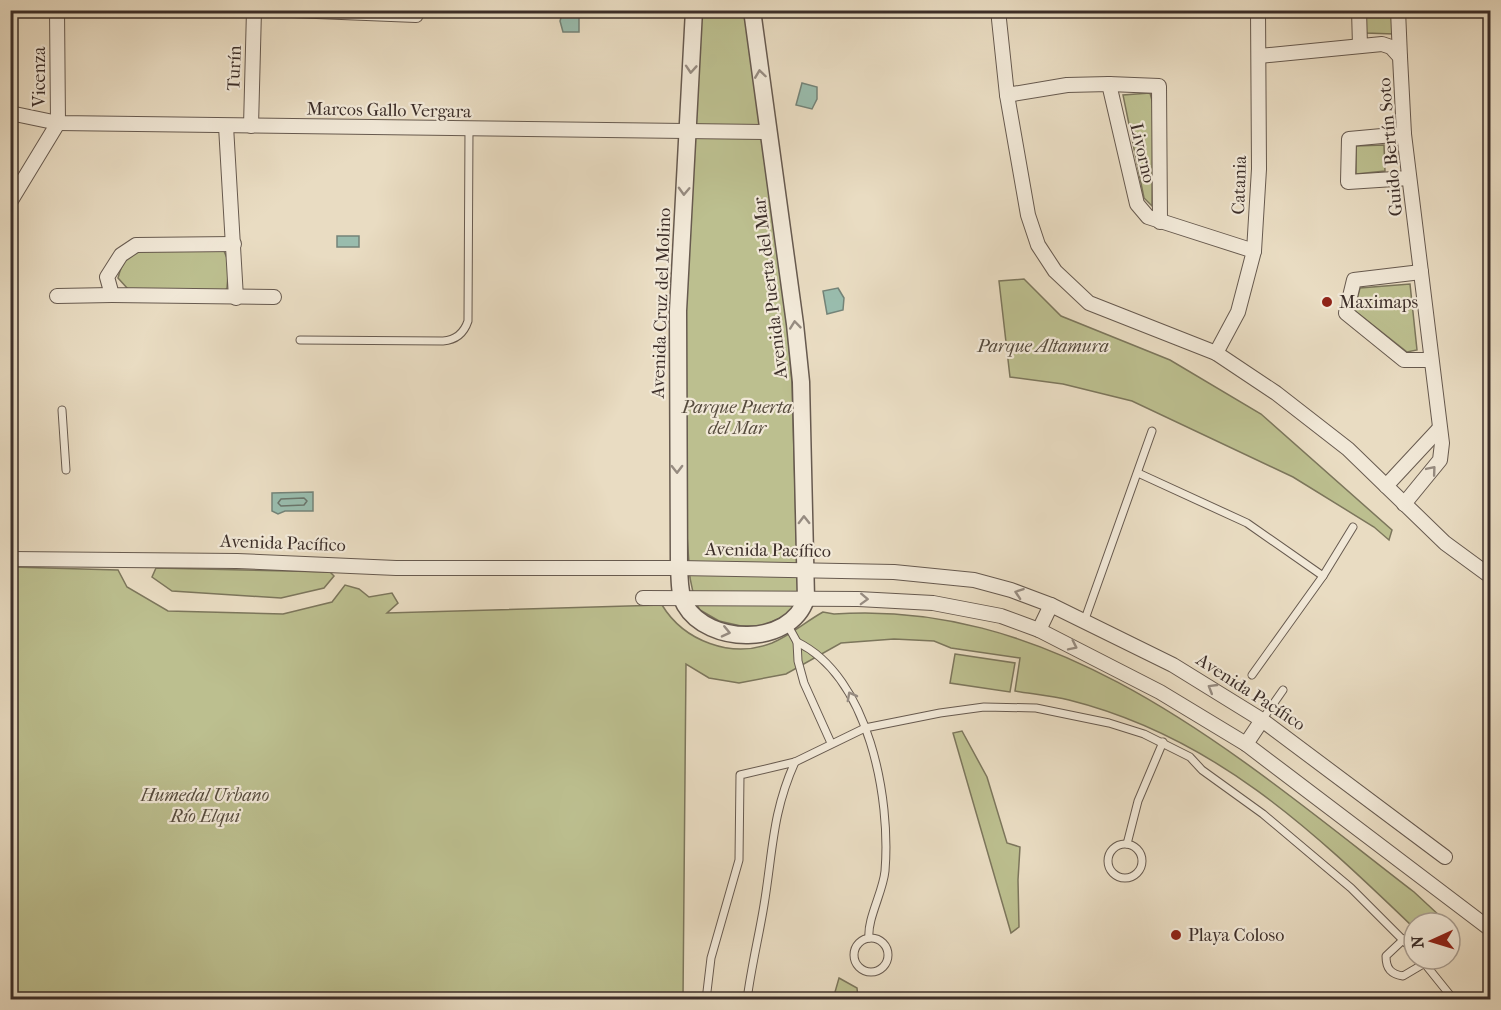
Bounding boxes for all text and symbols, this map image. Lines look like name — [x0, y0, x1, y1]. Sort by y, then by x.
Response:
street label: Turín — [223, 44, 246, 91]
street label: Vicenza — [29, 46, 50, 108]
one-way arrow — [685, 64, 698, 73]
one-way arrow — [754, 69, 766, 78]
street label: Guido Bertín Soto — [1374, 77, 1407, 217]
street label: Marcos Gallo Vergara — [306, 99, 472, 122]
street label: Livorno — [1125, 121, 1160, 185]
street label: Catania — [1228, 154, 1251, 215]
one-way arrow — [678, 186, 690, 195]
street label: Avenida Puerta del Mar — [749, 196, 792, 381]
street label: Avenida Cruz del Molino — [648, 207, 675, 400]
place label: Maximaps — [1339, 292, 1419, 313]
marker: Maximaps — [1320, 295, 1334, 309]
one-way arrow — [789, 321, 802, 330]
park label: Parque Altamura — [976, 336, 1109, 357]
park label: Parque Puerta del Mar — [681, 397, 792, 439]
one-way arrow — [671, 465, 683, 474]
one-way arrow — [1425, 466, 1436, 477]
one-way arrow — [797, 515, 810, 524]
street label: Avenida Pacífico — [219, 531, 346, 556]
street label: Avenida Pacífico — [704, 539, 831, 562]
one-way arrow — [1014, 587, 1025, 600]
one-way arrow — [860, 593, 869, 606]
one-way arrow — [721, 624, 731, 637]
one-way arrow — [1066, 639, 1077, 651]
street label: Avenida Pacífico — [1191, 649, 1309, 735]
one-way arrow — [1208, 684, 1218, 696]
one-way arrow — [847, 692, 858, 702]
park label: Humedal Urbano Río Elqui — [140, 785, 269, 827]
north arrow — [1402, 911, 1462, 971]
place label: Playa Coloso — [1188, 925, 1284, 946]
marker: Playa Coloso — [1169, 928, 1183, 942]
text: N — [1408, 934, 1427, 949]

